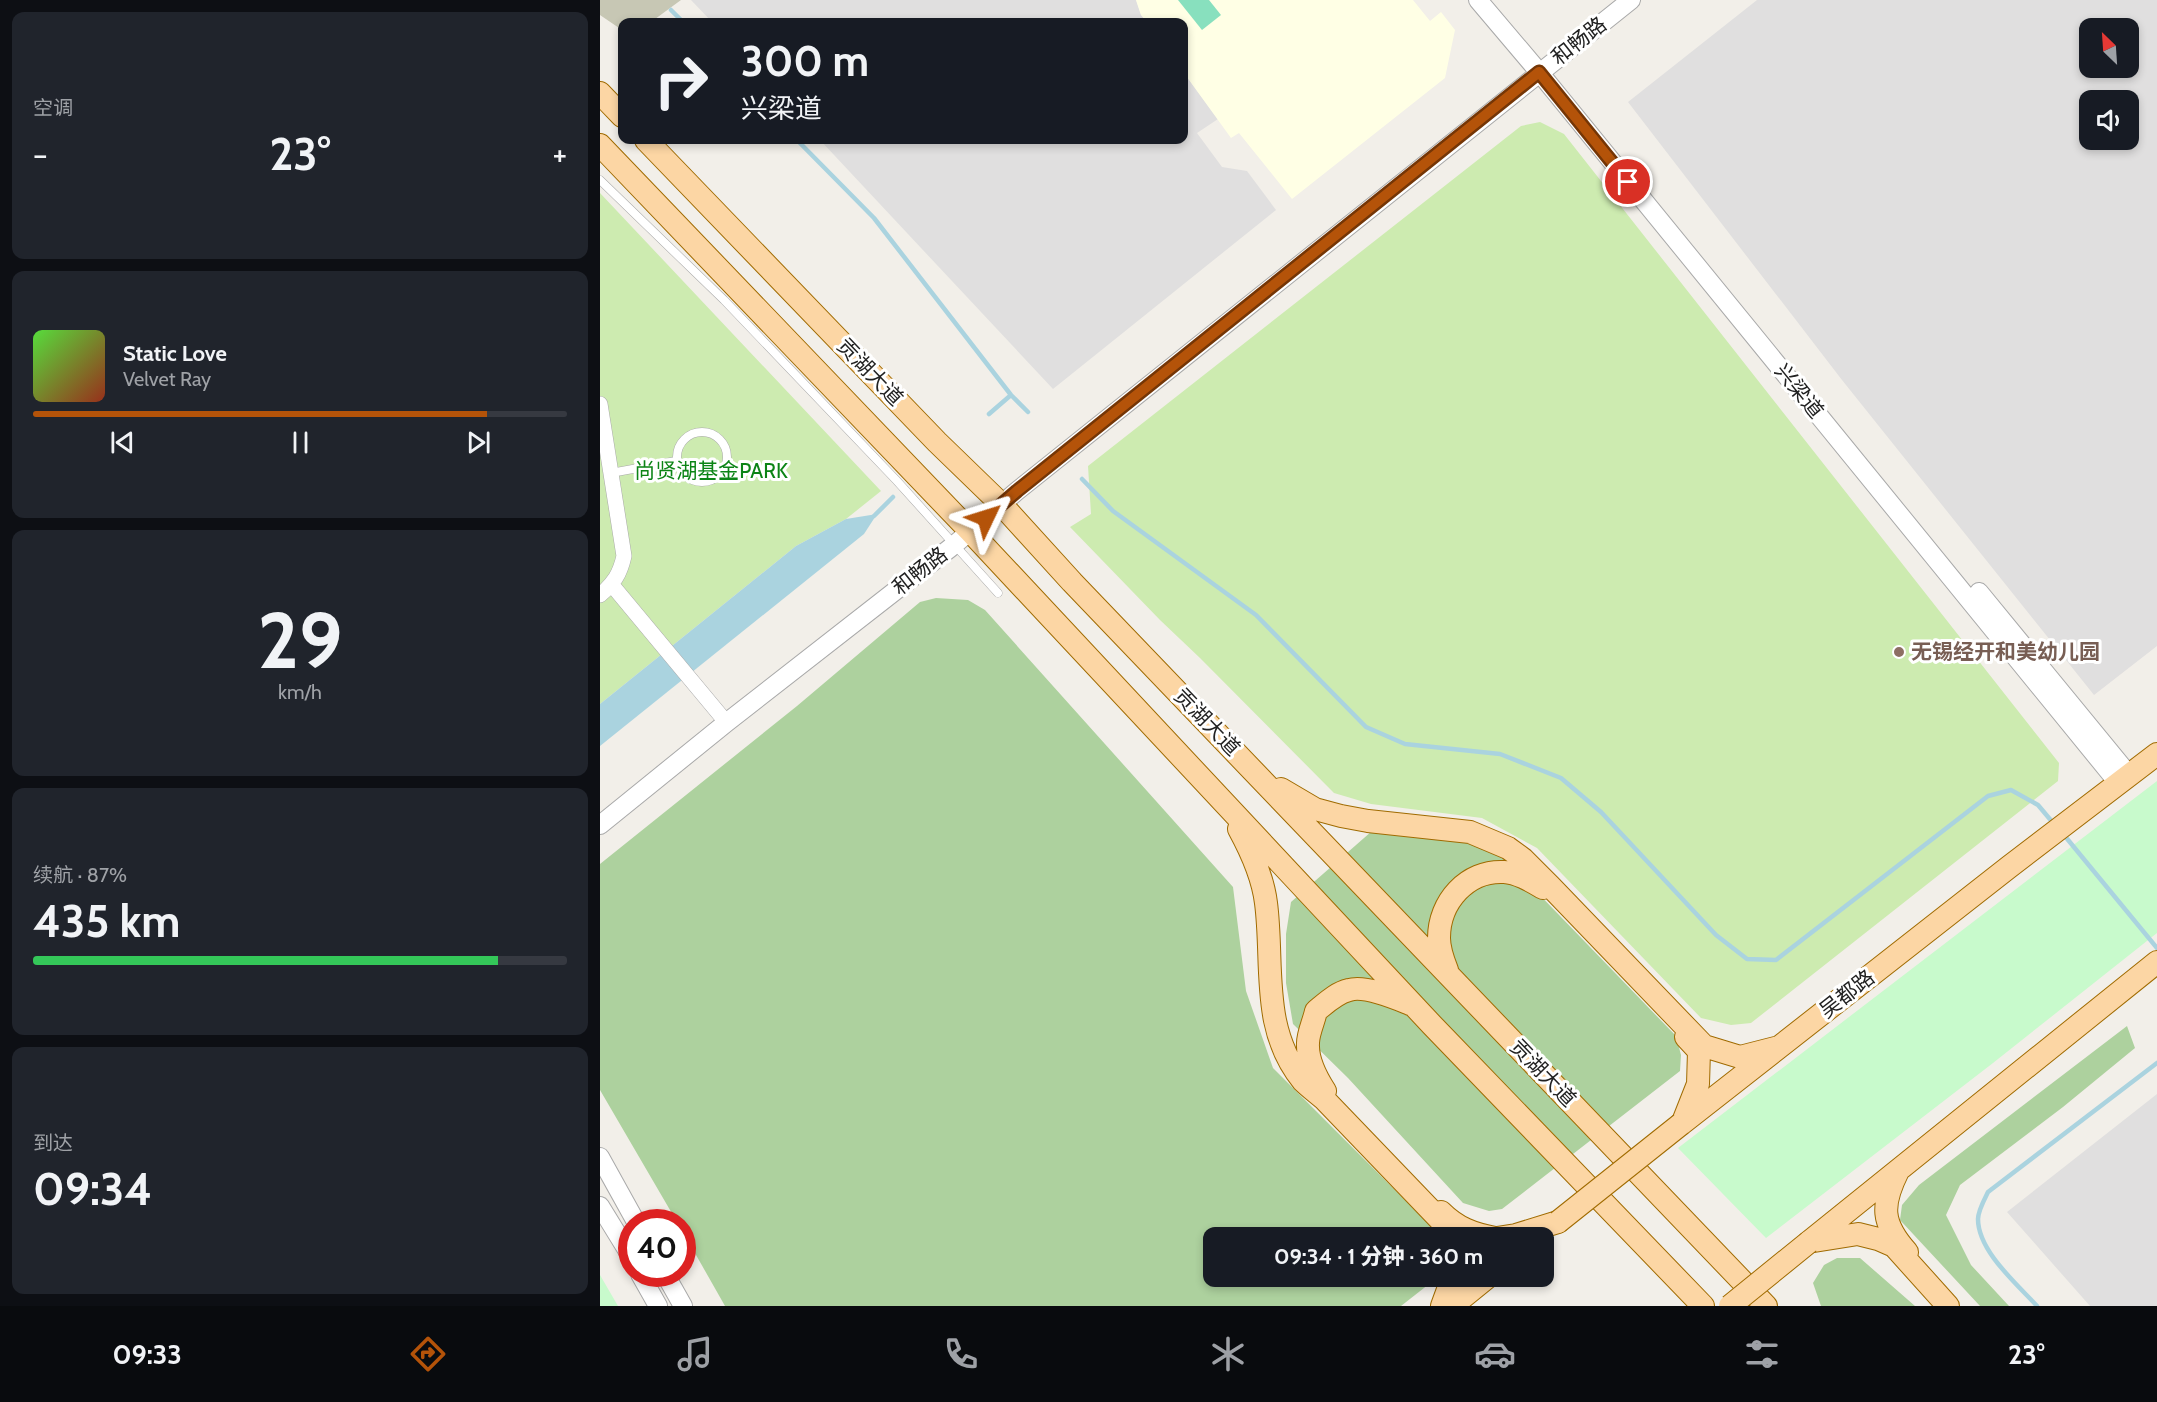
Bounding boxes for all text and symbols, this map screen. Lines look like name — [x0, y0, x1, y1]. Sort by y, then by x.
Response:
street label: 和畅路 — [1546, 11, 1611, 70]
north arrow — [2079, 18, 2139, 78]
map controls — [2079, 18, 2139, 150]
text: 300 m — [741, 35, 869, 87]
icon: right — [642, 42, 720, 120]
button: sound — [2079, 90, 2139, 150]
text: 兴梁道 — [741, 92, 822, 125]
text: 空调 — [33, 96, 73, 120]
text: 23° — [269, 127, 331, 181]
text: − — [33, 134, 48, 174]
text: + — [552, 134, 567, 174]
pin — [1602, 156, 1653, 207]
icon: arrive — [1611, 165, 1644, 198]
street label: 贡湖大道 — [832, 333, 909, 411]
text: Static Love — [123, 340, 227, 367]
street label: 兴梁道 — [1770, 358, 1829, 423]
text: Velvet Ray — [123, 367, 211, 391]
icon: previous — [106, 426, 139, 459]
icon: pause — [284, 426, 317, 459]
icon: next — [462, 426, 495, 459]
park label: 尚贤湖基金PARK — [634, 458, 788, 483]
position arrow — [954, 486, 1018, 550]
street label: 和畅路 — [887, 541, 952, 600]
text: 29 — [257, 593, 343, 688]
place label: 无锡经开和美幼儿园 — [1911, 639, 2100, 664]
marker: 无锡经开和美幼儿园 — [1892, 645, 1906, 659]
text: km/h — [278, 680, 322, 704]
street label: 贡湖大道 — [1169, 683, 1246, 761]
text: 续航 · 87% — [33, 863, 127, 887]
text: 435 km — [33, 894, 180, 948]
street label: 吴都路 — [1814, 964, 1879, 1023]
street label: 贡湖大道 — [1505, 1034, 1582, 1112]
text: 到达 — [33, 1131, 73, 1155]
text: 09:34 — [33, 1162, 152, 1216]
speed limit sign: 40 — [618, 1209, 696, 1287]
text: 09:34 · 1 分钟 · 360 m — [1274, 1243, 1483, 1270]
icon: directions — [407, 1333, 449, 1375]
icon: music — [674, 1333, 716, 1375]
icon: phone — [940, 1333, 982, 1375]
icon: climate — [1207, 1333, 1249, 1375]
icon: car — [1474, 1333, 1516, 1375]
icon: filters — [1741, 1333, 1783, 1375]
text: 09:33 — [112, 1338, 182, 1371]
text: 23° — [2008, 1338, 2045, 1371]

